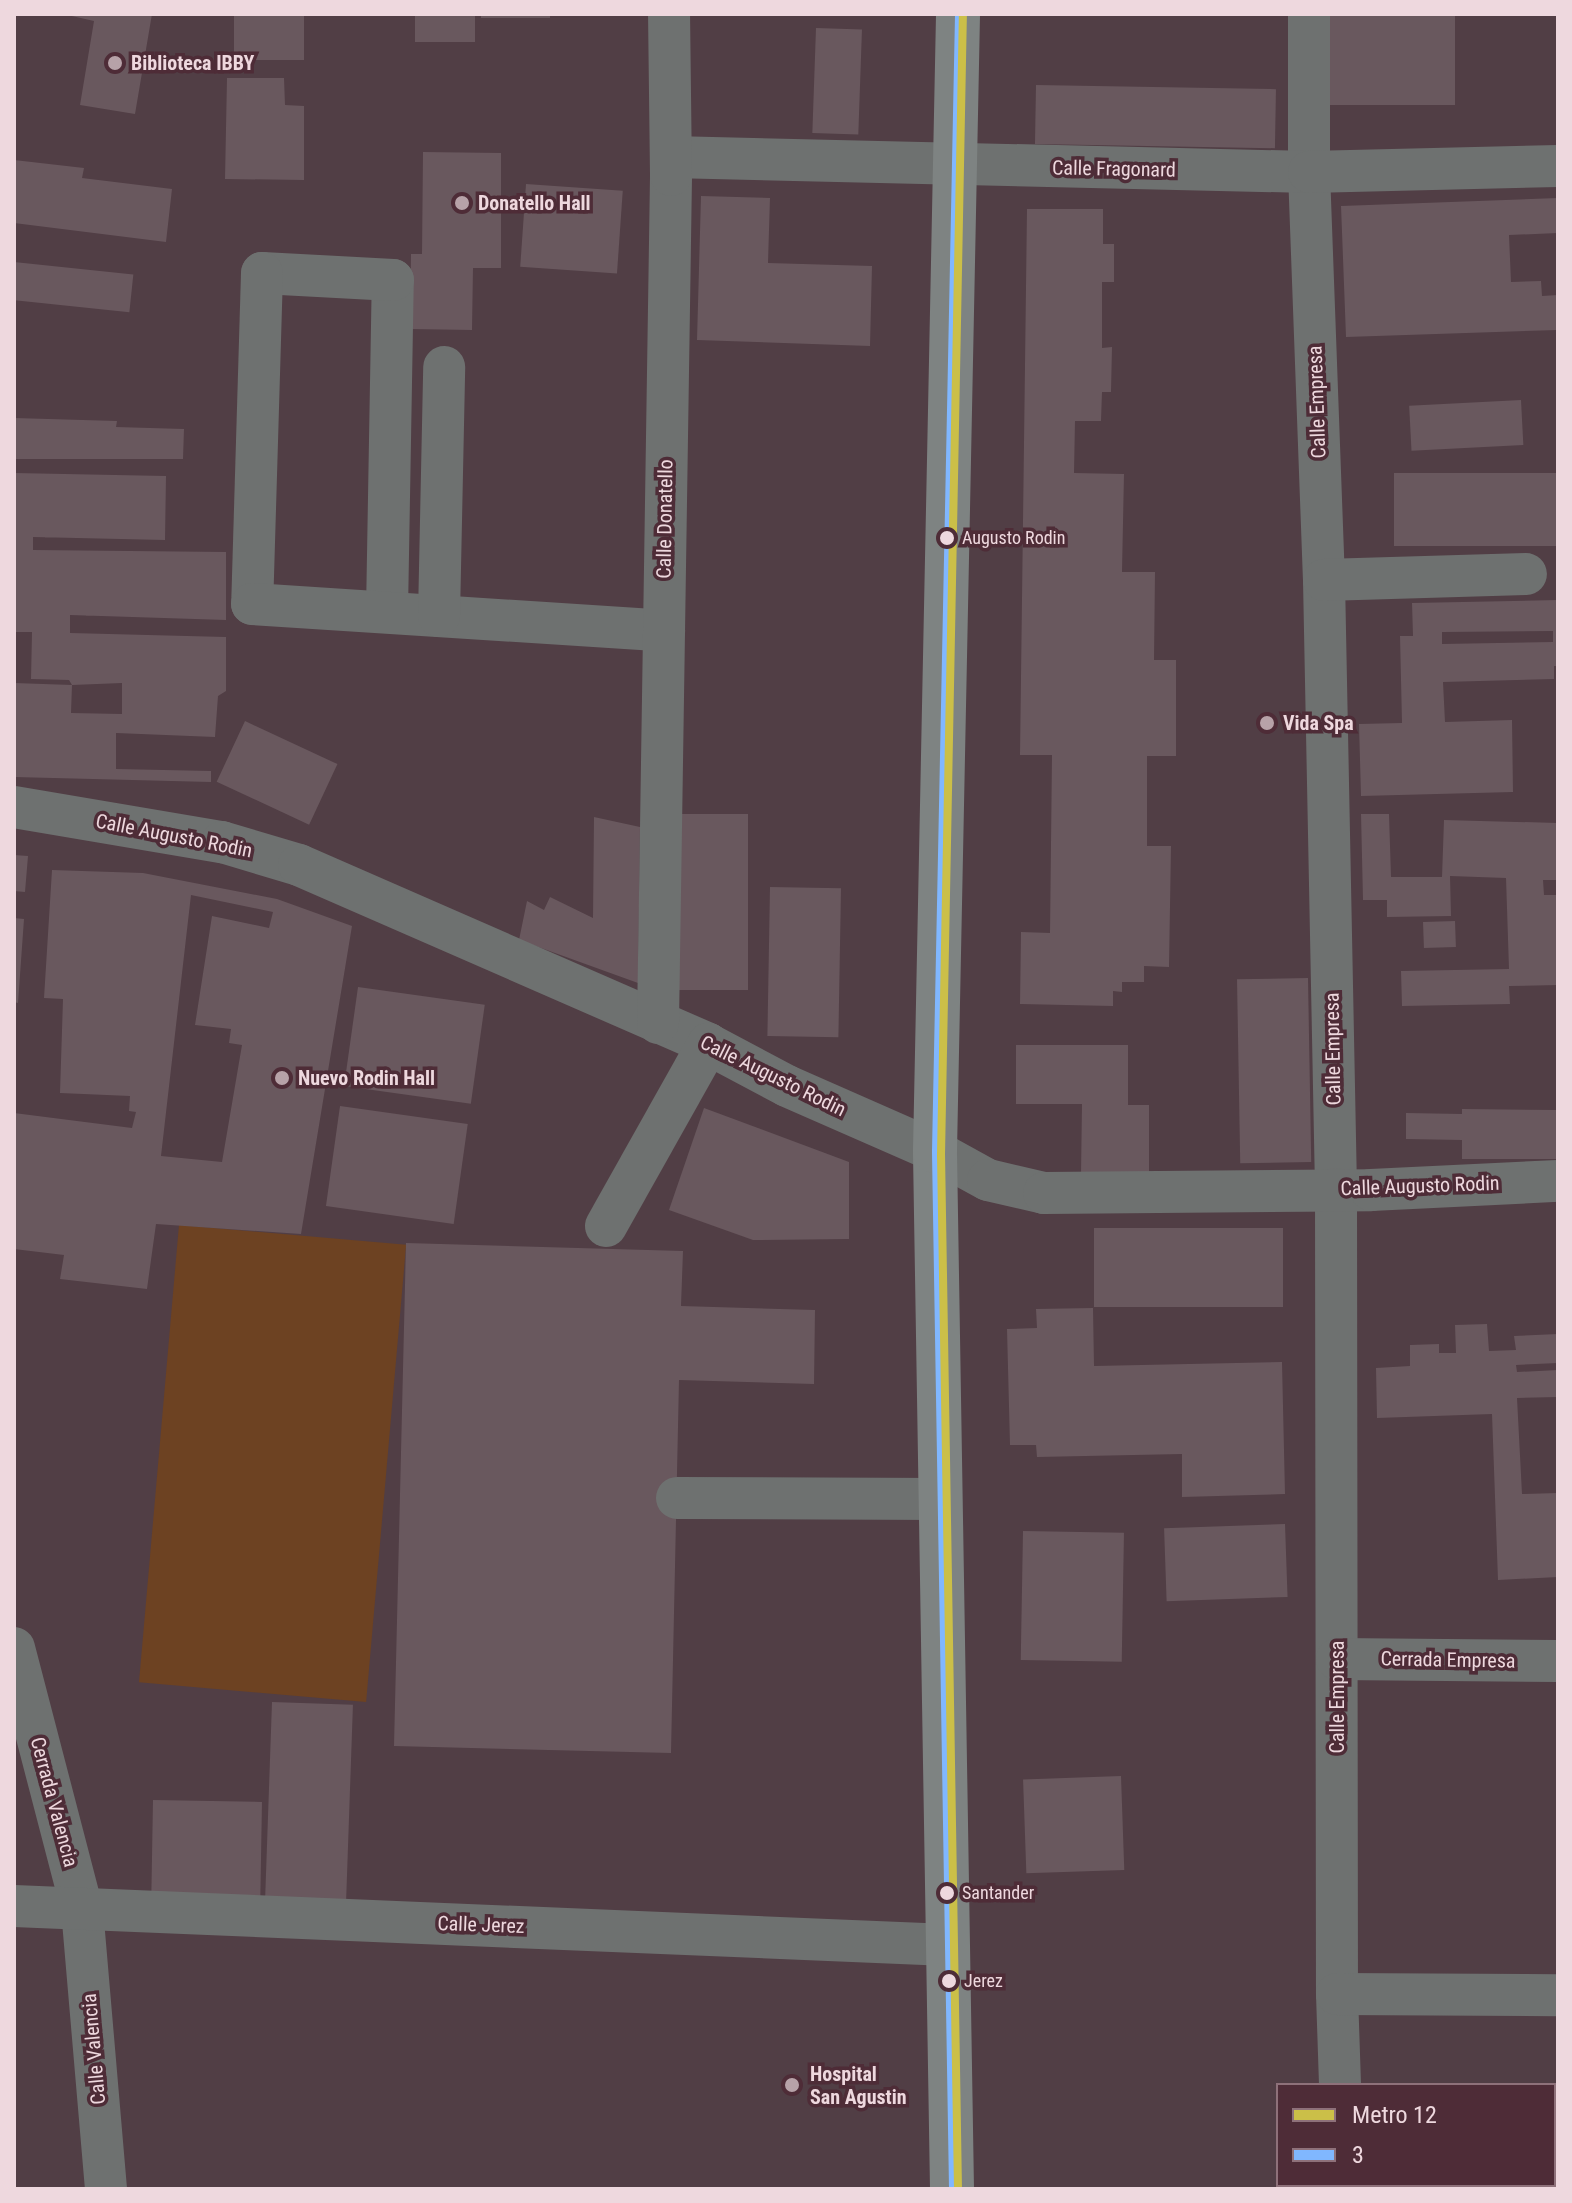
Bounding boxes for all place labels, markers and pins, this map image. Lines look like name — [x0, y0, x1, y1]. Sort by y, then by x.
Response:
place label: Biblioteca IBBY — [131, 51, 254, 75]
marker: Biblioteca IBBY — [106, 54, 124, 72]
place label: Donatello Hall — [478, 191, 591, 215]
marker: Donatello Hall — [453, 194, 471, 212]
place label: Augusto Rodin — [962, 527, 1065, 549]
marker: Augusto Rodin — [939, 530, 955, 546]
place label: Vida Spa — [1283, 711, 1354, 735]
marker: Vida Spa — [1258, 714, 1276, 732]
place label: Nuevo Rodin Hall — [298, 1066, 435, 1090]
marker: Nuevo Rodin Hall — [273, 1069, 291, 1087]
place label: Santander — [962, 1882, 1034, 1904]
marker: Santander — [939, 1885, 955, 1901]
place label: Jerez — [964, 1970, 1003, 1992]
marker: Jerez — [941, 1973, 957, 1989]
place label: Hospital San Agustin — [810, 2062, 907, 2109]
marker: Hospital San Agustin — [781, 2074, 803, 2096]

